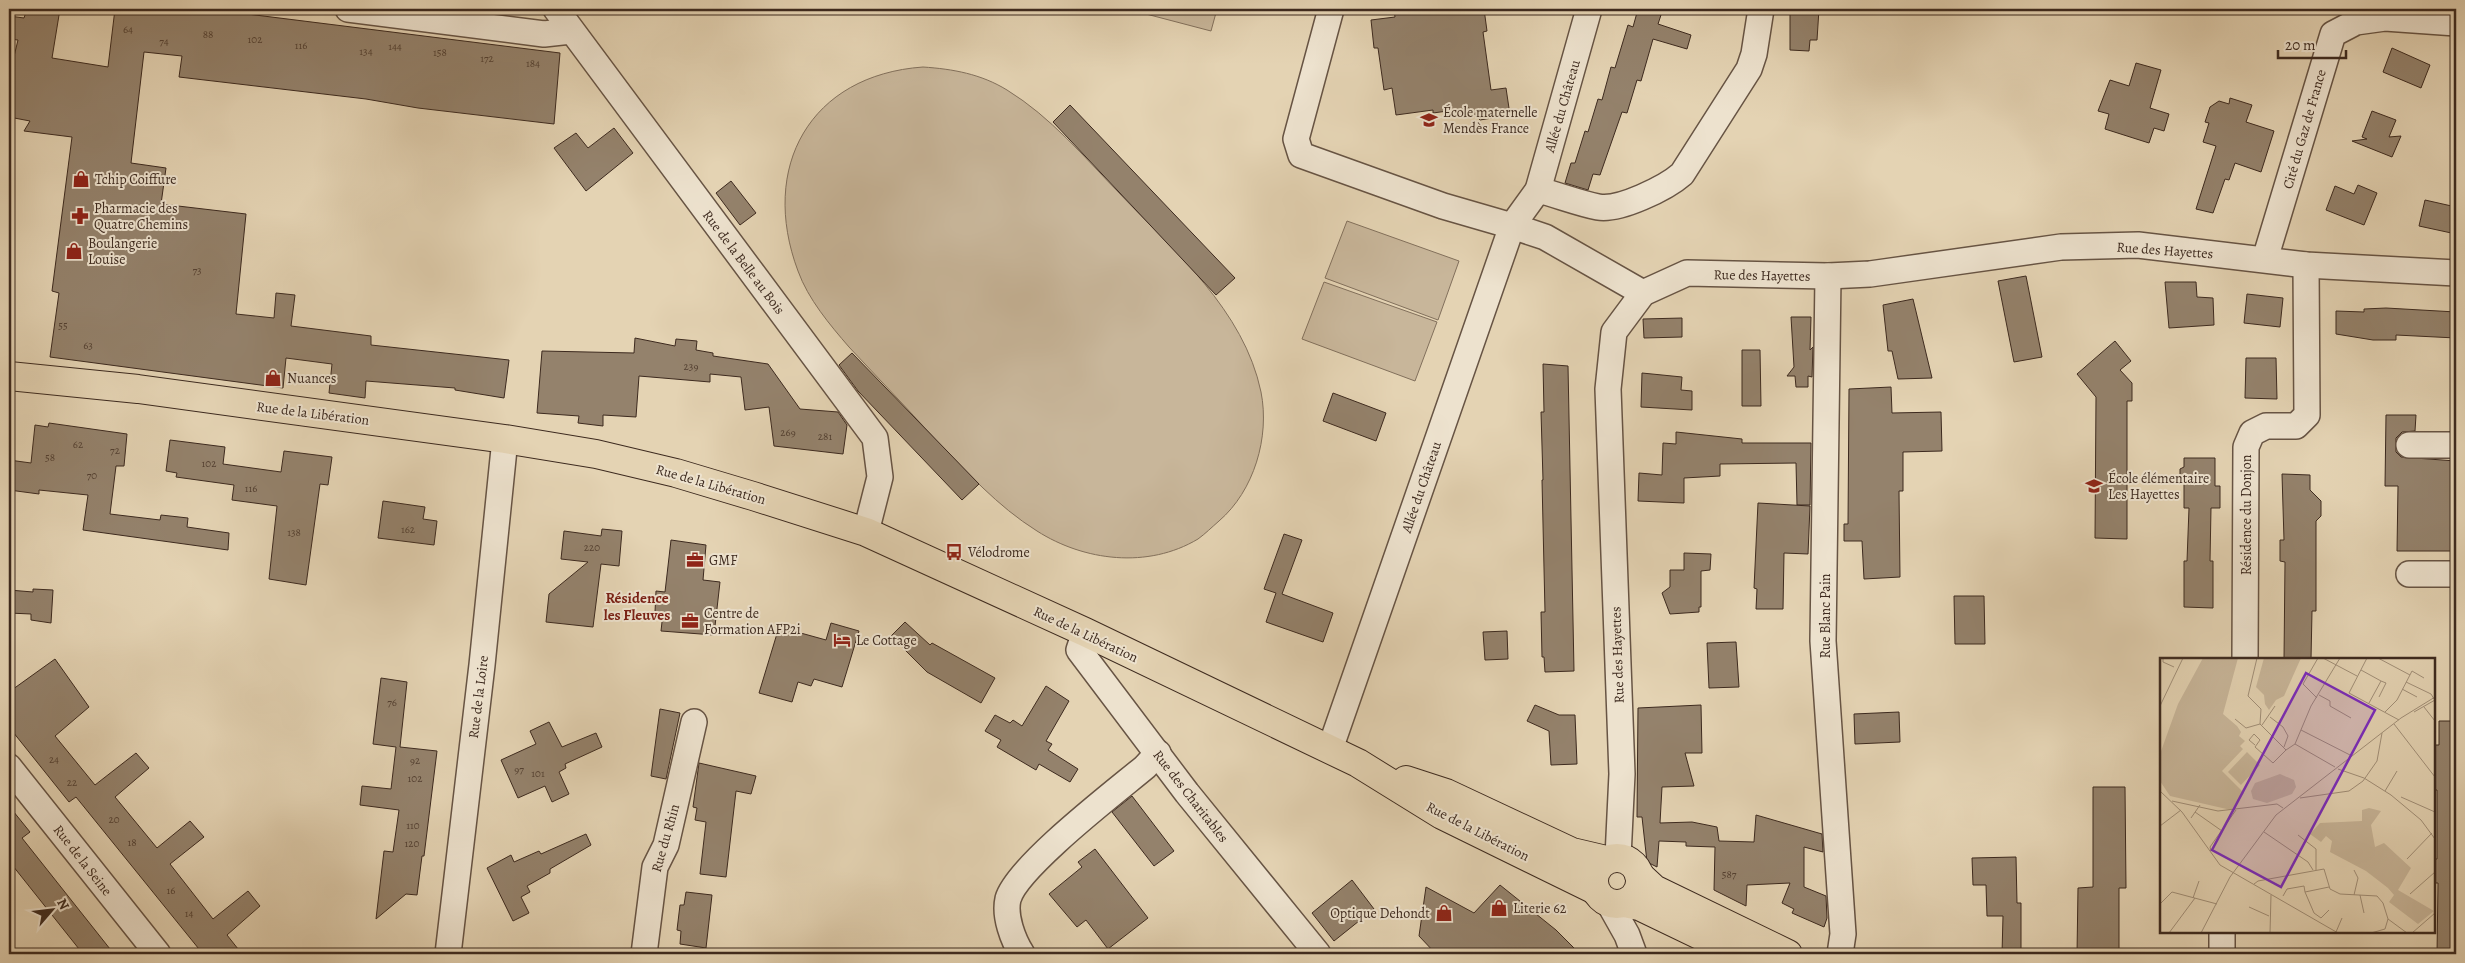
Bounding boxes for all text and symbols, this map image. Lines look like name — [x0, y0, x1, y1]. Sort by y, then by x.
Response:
house number: 64 — [123, 22, 133, 37]
house number: 88 — [203, 27, 213, 42]
scale bar — [2278, 28, 2345, 60]
house number: 102 — [248, 32, 262, 47]
house number: 74 — [159, 34, 169, 49]
text: 20 m — [2285, 35, 2316, 55]
house number: 116 — [295, 38, 307, 53]
house number: 144 — [388, 39, 402, 54]
house number: 134 — [359, 44, 373, 59]
house number: 158 — [433, 45, 447, 60]
house number: 172 — [480, 51, 494, 66]
house number: 184 — [526, 56, 540, 71]
street label: Allée du Château — [1540, 57, 1585, 156]
street label: Cité du Gaz de France — [2278, 67, 2331, 191]
place label: École maternelle Mendès France — [1443, 103, 1538, 138]
school or university icon: École maternelle Mendès France — [1419, 110, 1439, 130]
shop icon: Tchip Coiffure — [71, 169, 91, 189]
place label: Tchip Coiffure — [95, 170, 177, 189]
place label: Pharmacie des Quatre Chemins — [94, 199, 188, 234]
pharmacy icon: Pharmacie des Quatre Chemins — [70, 206, 90, 226]
street label: Rue de la Belle au Bois — [698, 206, 789, 318]
place label: Boulangerie Louise — [88, 234, 157, 269]
street label: Rue des Hayettes — [2116, 238, 2214, 263]
shop icon: Boulangerie Louise — [64, 241, 84, 261]
house number: 73 — [192, 263, 202, 278]
street label: Rue des Hayettes — [1713, 265, 1811, 286]
house number: 55 — [58, 318, 68, 333]
house number: 63 — [83, 338, 93, 353]
house number: 239 — [684, 359, 698, 374]
shop icon: Nuances — [263, 368, 283, 388]
place label: Nuances — [287, 369, 336, 388]
street label: Rue de la Libération — [255, 397, 371, 430]
house number: 269 — [780, 425, 796, 440]
house number: 281 — [818, 429, 832, 444]
house number: 62 — [73, 437, 83, 452]
street label: Allée du Château — [1397, 438, 1446, 536]
house number: 72 — [110, 443, 120, 458]
house number: 58 — [45, 450, 55, 465]
street label: Résidence du Donjon — [2237, 454, 2256, 575]
house number: 102 — [202, 456, 216, 471]
street label: Rue de la Libération — [654, 460, 768, 509]
house number: 70 — [87, 468, 97, 483]
place label: École élémentaire Les Hayettes — [2108, 469, 2209, 504]
school or university icon: École élémentaire Les Hayettes — [2084, 476, 2104, 496]
house number: 116 — [245, 481, 257, 496]
house number: 162 — [401, 522, 415, 537]
house number: 138 — [287, 525, 301, 540]
house number: 220 — [584, 540, 600, 555]
bus stop icon: Vélodrome — [944, 542, 964, 562]
place label: Vélodrome — [967, 543, 1030, 562]
office icon: GMF — [685, 550, 705, 570]
place label: GMF — [709, 551, 737, 570]
street label: Rue Blanc Pain — [1816, 573, 1835, 659]
district label: Résidence les Fleuves — [604, 588, 670, 625]
street label: Rue de la Libération — [1030, 602, 1141, 667]
place label: Centre de Formation AFP2i — [704, 604, 801, 639]
street label: Rue des Hayettes — [1606, 606, 1629, 704]
office icon: Centre de Formation AFP2i — [680, 611, 700, 631]
hotel icon: Le Cottage — [832, 630, 852, 650]
place label: Le Cottage — [856, 631, 917, 650]
street label: Rue de la Loire — [464, 654, 493, 740]
inset map — [2160, 658, 2435, 933]
house number: 76 — [387, 695, 397, 710]
street label: Rue des Charitables — [1148, 746, 1233, 847]
house number: 24 — [49, 752, 59, 767]
house number: 92 — [410, 753, 420, 768]
house number: 97 — [514, 762, 524, 777]
house number: 101 — [531, 766, 545, 781]
house number: 102 — [408, 771, 422, 786]
house number: 22 — [67, 775, 77, 790]
street label: Rue de la Libération — [1423, 797, 1533, 866]
street label: Rue du Rhin — [647, 802, 684, 874]
house number: 20 — [108, 812, 120, 827]
house number: 110 — [406, 818, 420, 833]
street label: Rue de la Seine — [49, 821, 116, 900]
house number: 18 — [127, 835, 137, 850]
house number: 120 — [405, 836, 420, 851]
house number: 587 — [1722, 867, 1737, 882]
house number: 16 — [167, 883, 175, 898]
north arrow — [28, 886, 78, 936]
text: N — [52, 895, 74, 913]
shop icon: Literie 62 — [1489, 898, 1509, 918]
place label: Literie 62 — [1513, 899, 1567, 918]
shop icon: Optique Dehondt — [1434, 903, 1454, 923]
place label: Optique Dehondt — [1330, 904, 1430, 923]
house number: 14 — [185, 906, 193, 921]

